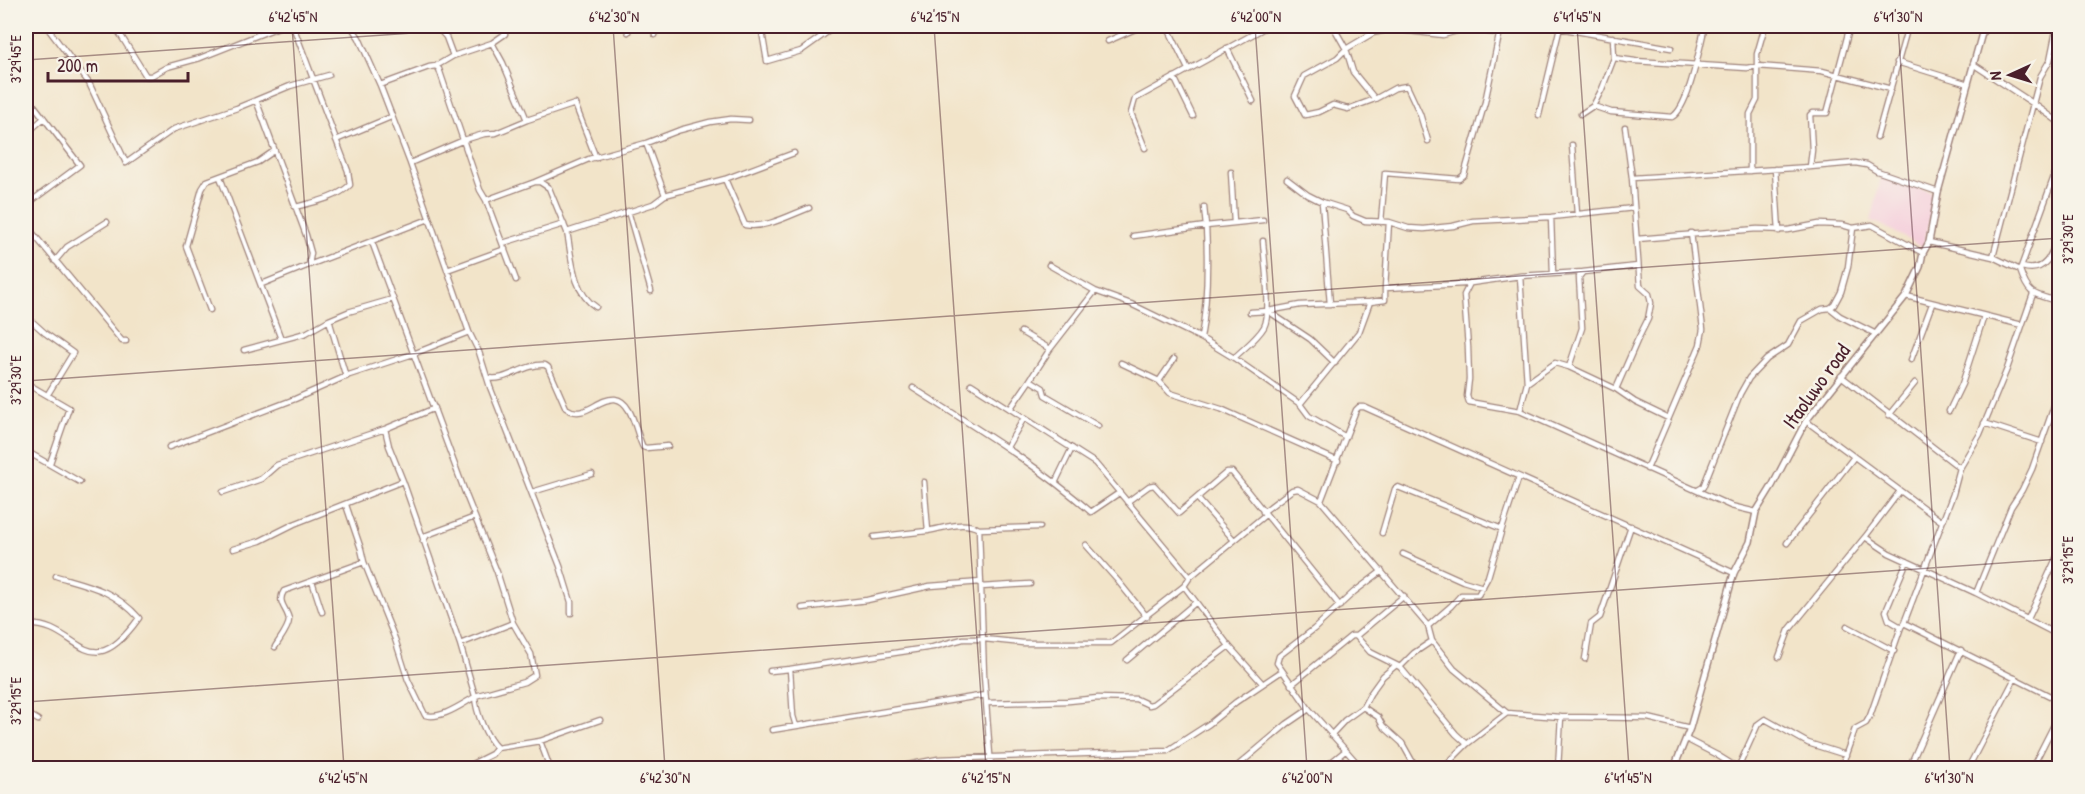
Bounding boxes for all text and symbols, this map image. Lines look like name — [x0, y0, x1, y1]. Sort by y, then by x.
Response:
text: 6°42'45"N — [268, 6, 318, 27]
text: 6°42'30"N — [589, 6, 639, 27]
text: 6°42'15"N — [911, 6, 959, 27]
text: 6°42'00"N — [1231, 6, 1281, 27]
text: 6°41'45"N — [1553, 6, 1601, 27]
text: 6°41'30"N — [1874, 6, 1922, 27]
text: 3°29'45"E — [5, 34, 26, 83]
scale bar — [48, 45, 188, 83]
north arrow — [1980, 45, 2040, 105]
text: 200 m — [57, 53, 98, 78]
text: N — [1984, 71, 2006, 81]
text: 3°29'30"E — [2057, 214, 2078, 264]
street label: Itaoluwo road — [1775, 338, 1857, 434]
text: 3°29'30"E — [5, 355, 26, 405]
text: 3°29'15"E — [2057, 536, 2078, 584]
text: 3°29'15"E — [5, 677, 26, 725]
text: 6°42'45"N — [318, 767, 368, 788]
text: 6°42'30"N — [640, 767, 690, 788]
text: 6°42'15"N — [962, 767, 1010, 788]
text: 6°42'00"N — [1282, 767, 1332, 788]
text: 6°41'45"N — [1604, 767, 1652, 788]
text: 6°41'30"N — [1925, 767, 1973, 788]

